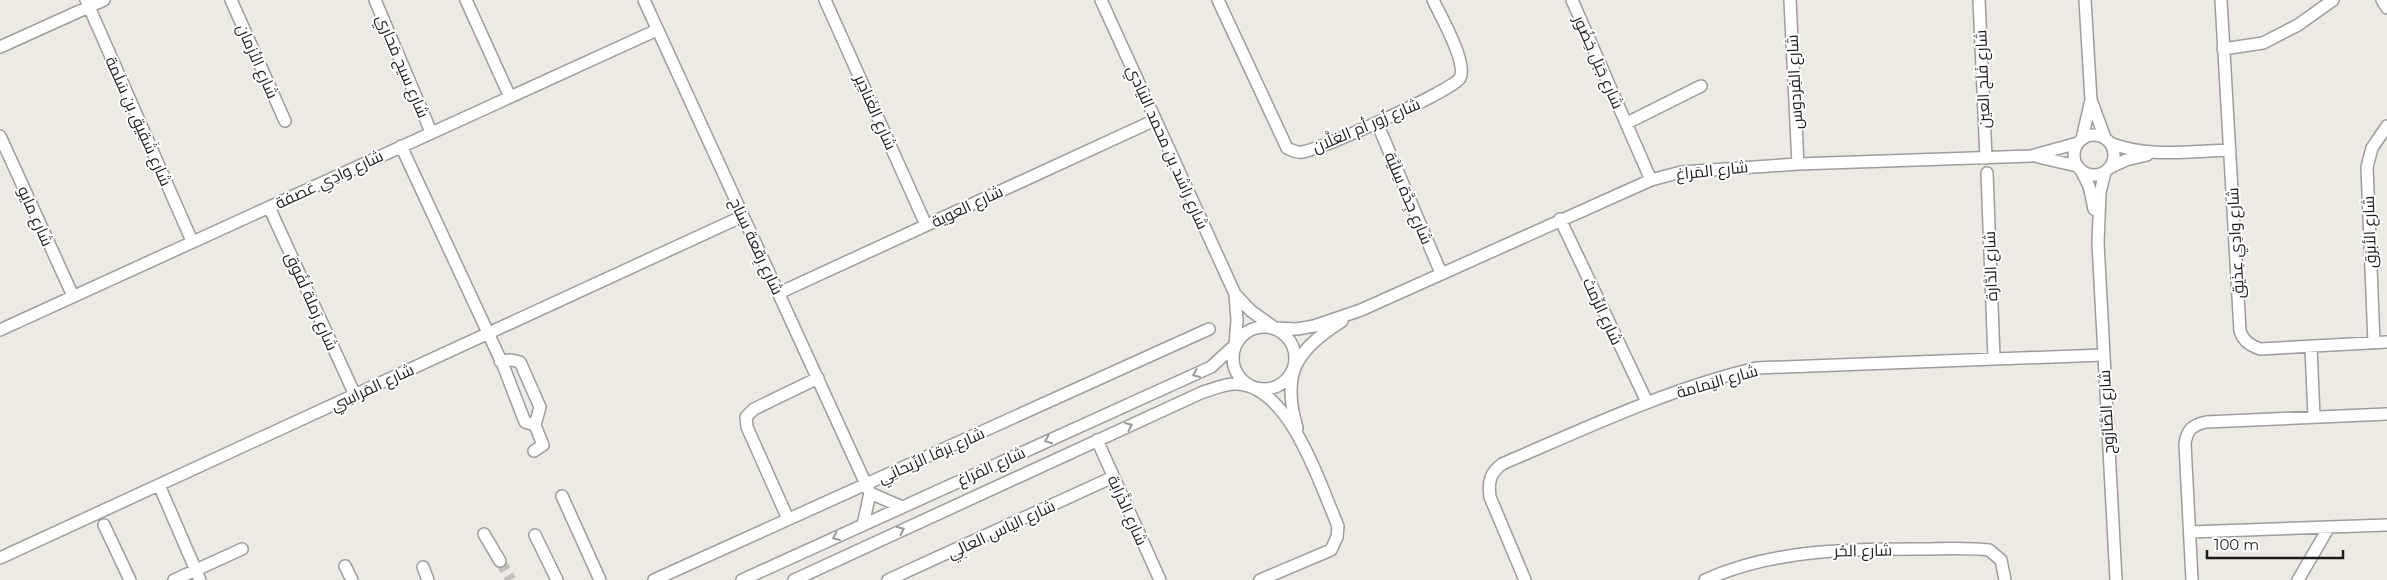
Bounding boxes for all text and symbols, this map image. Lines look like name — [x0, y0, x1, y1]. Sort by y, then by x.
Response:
street label: شارع سيح مَحاري — [369, 12, 433, 122]
street label: شارع جَبَل خِضُور — [1567, 12, 1628, 113]
street label: شارع الأزمان — [231, 21, 282, 102]
street label: شارع فَلَج العين — [1971, 29, 1996, 129]
street label: شارع الفِردوس — [1783, 34, 1808, 130]
street label: شارع شَقِيق بن سَلَمة — [100, 54, 176, 190]
street label: شارع راشد بن محمد النيادي — [1119, 62, 1212, 234]
street label: شارع الغَنادِير — [848, 71, 901, 154]
street label: شارع زُور أم الغلَّان — [1309, 93, 1424, 159]
street label: شارع وادِي عَصفة — [272, 146, 388, 216]
street label: شارع جِدَّة سِلَيَّة — [1379, 149, 1436, 248]
street label: شارع المَراغ — [1675, 157, 1749, 186]
street label: شارع العوية — [928, 182, 1007, 233]
street label: شارع مايو — [12, 183, 57, 250]
street label: شارع وادِي عِذَيق — [2223, 187, 2252, 299]
street label: شارع رِقعة سِناح — [724, 195, 787, 298]
street label: شارع الأبرَق — [2359, 195, 2382, 269]
street label: شارع الدَّارة — [1980, 230, 2003, 301]
street label: شارع رَملة لُفُوق — [280, 249, 342, 354]
street label: شارع الرِّمث — [1577, 275, 1626, 349]
street label: شارع المَراسِي — [328, 360, 418, 418]
street label: شارع اليَمامة — [1674, 361, 1761, 404]
one-way arrow — [1192, 367, 1201, 378]
street label: شارع الصَّارُوج — [2095, 369, 2120, 455]
one-way arrow — [1124, 421, 1133, 432]
street label: شارع بَرقا الرِّيحانِي — [875, 423, 989, 491]
one-way arrow — [1044, 434, 1053, 445]
street label: شارع المَراغ — [954, 443, 1029, 492]
street label: شارع الذَّرابة — [1102, 472, 1152, 549]
street label: شارع الياس العالِي — [944, 496, 1060, 566]
one-way arrow — [896, 525, 905, 536]
scale bar — [2207, 528, 2343, 560]
one-way arrow — [832, 531, 841, 542]
text: 100 m — [2214, 535, 2259, 554]
street label: شارع الحُر — [1833, 540, 1892, 563]

